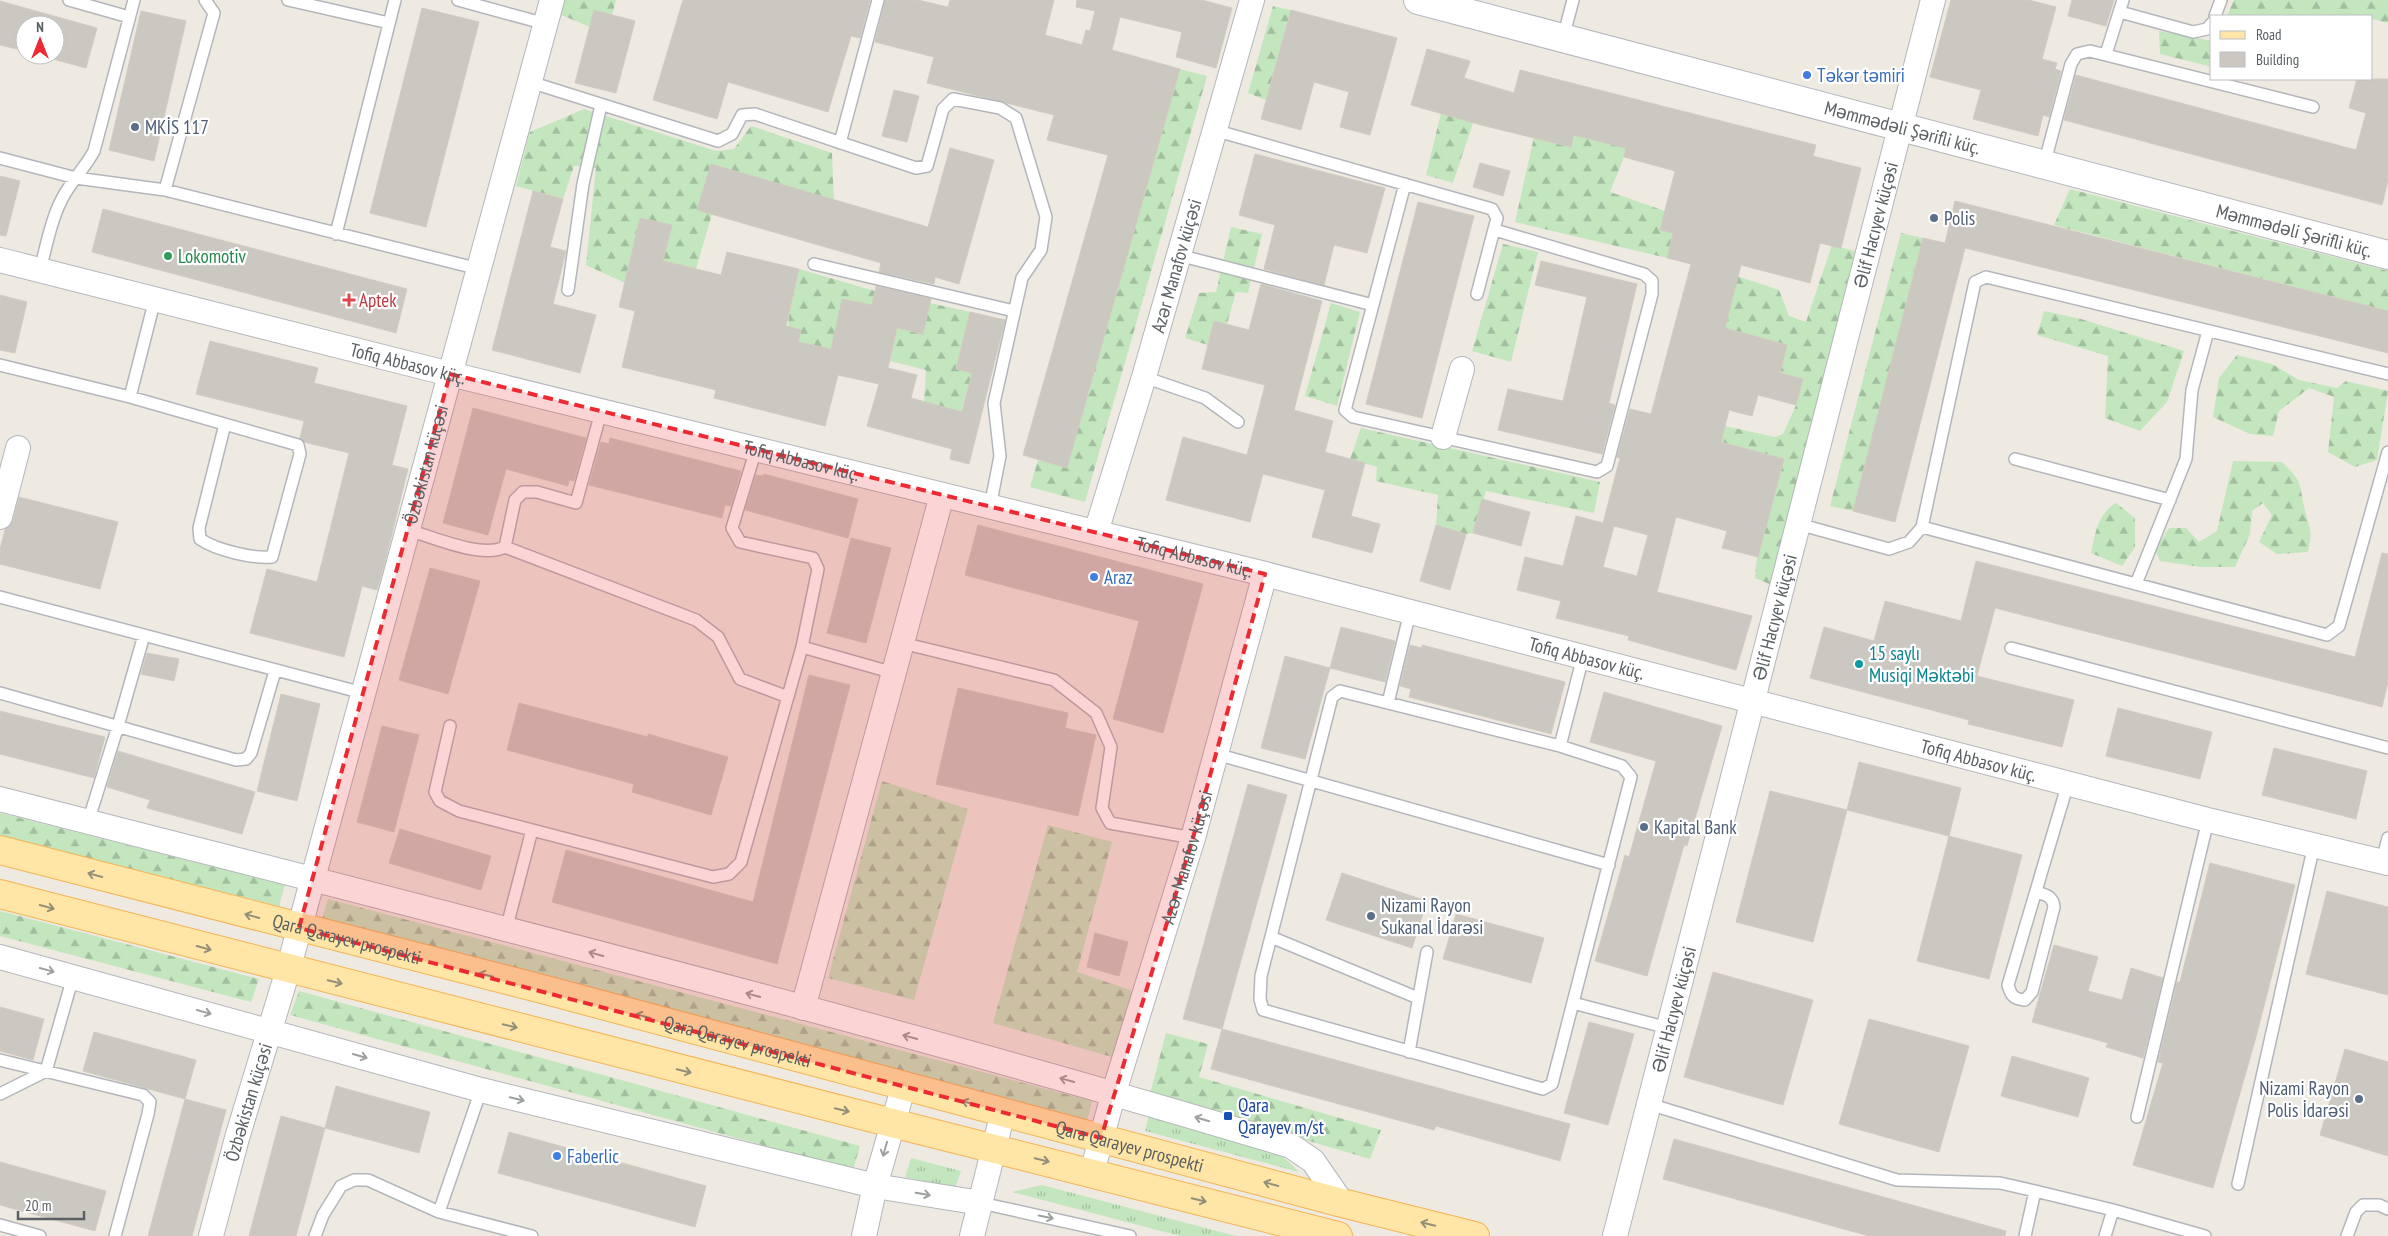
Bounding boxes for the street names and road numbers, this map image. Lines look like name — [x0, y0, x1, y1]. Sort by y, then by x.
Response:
street label: Məmmədəli Şərifli küç. — [1822, 95, 1983, 159]
street label: Əlif Hacıyev küçəsi — [1847, 159, 1903, 291]
street label: Azər Manafov küçəsi — [1145, 196, 1206, 335]
street label: Məmmədəli Şərifli küç. — [2214, 198, 2375, 262]
street label: Tofiq Abbasov küç. — [347, 337, 469, 390]
street label: Özbəkistan küçəsi — [398, 402, 453, 527]
street label: Tofiq Abbasov küç. — [741, 434, 862, 486]
street label: Tofiq Abbasov küç. — [1134, 531, 1255, 583]
street label: Əlif Hacıyev küçəsi — [1746, 551, 1802, 683]
street label: Tofiq Abbasov küç. — [1526, 631, 1647, 685]
street label: Tofiq Abbasov küç. — [1918, 734, 2039, 787]
street label: Azər Manafov küçəsi — [1155, 787, 1218, 927]
street label: Qara Qarayev prospekti — [270, 908, 424, 969]
street label: Əlif Hacıyev küçəsi — [1646, 944, 1701, 1075]
street label: Qara Qarayev prospekti — [661, 1010, 814, 1073]
street label: Özbəkistan küçəsi — [219, 1040, 277, 1164]
street label: Qara Qarayev prospekti — [1053, 1115, 1206, 1177]

